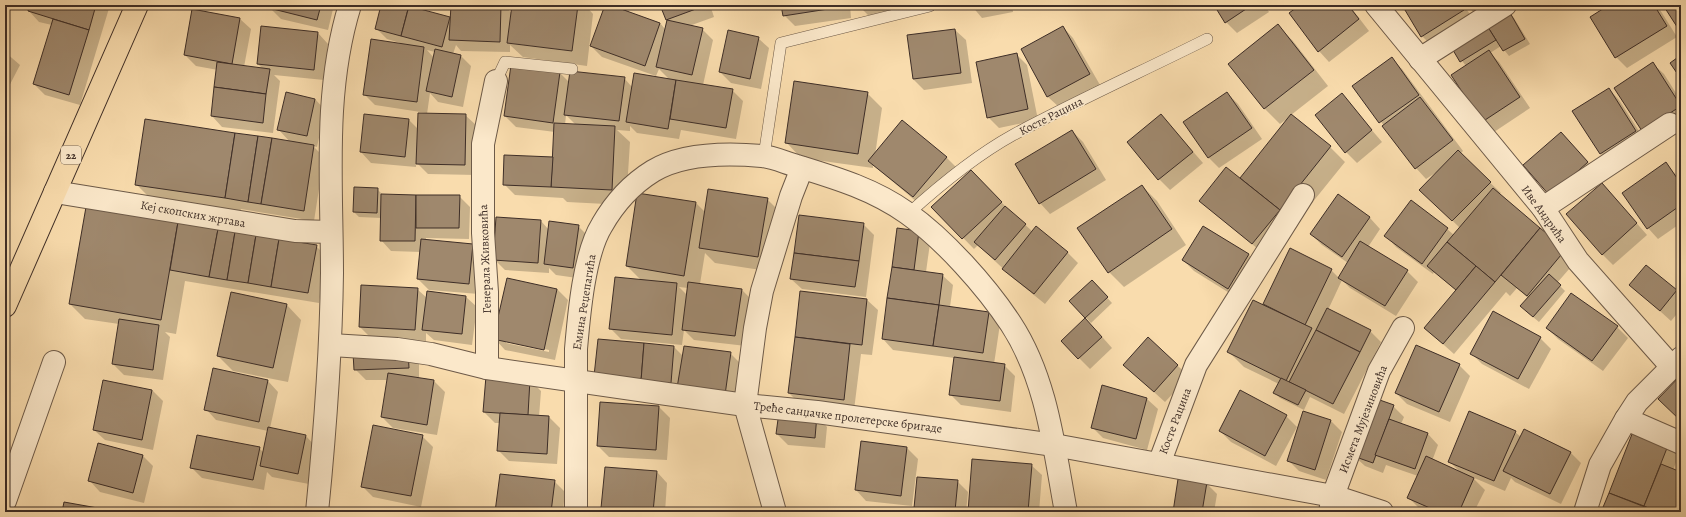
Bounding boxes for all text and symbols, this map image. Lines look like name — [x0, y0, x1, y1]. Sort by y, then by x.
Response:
street label: Косте Рацина — [1016, 93, 1086, 139]
road number: 22 — [61, 146, 81, 164]
street label: Иве Андрића — [1518, 182, 1571, 246]
street label: Кеј скопских жртава — [139, 197, 247, 231]
street label: Генерала Живковића — [475, 204, 495, 314]
street label: Емина Реџепагића — [569, 253, 600, 351]
street label: Исмета Мујезиновића — [1335, 362, 1391, 475]
street label: Косте Рацина — [1155, 385, 1195, 456]
street label: Треће санџачке пролетерске бригаде — [753, 397, 943, 437]

